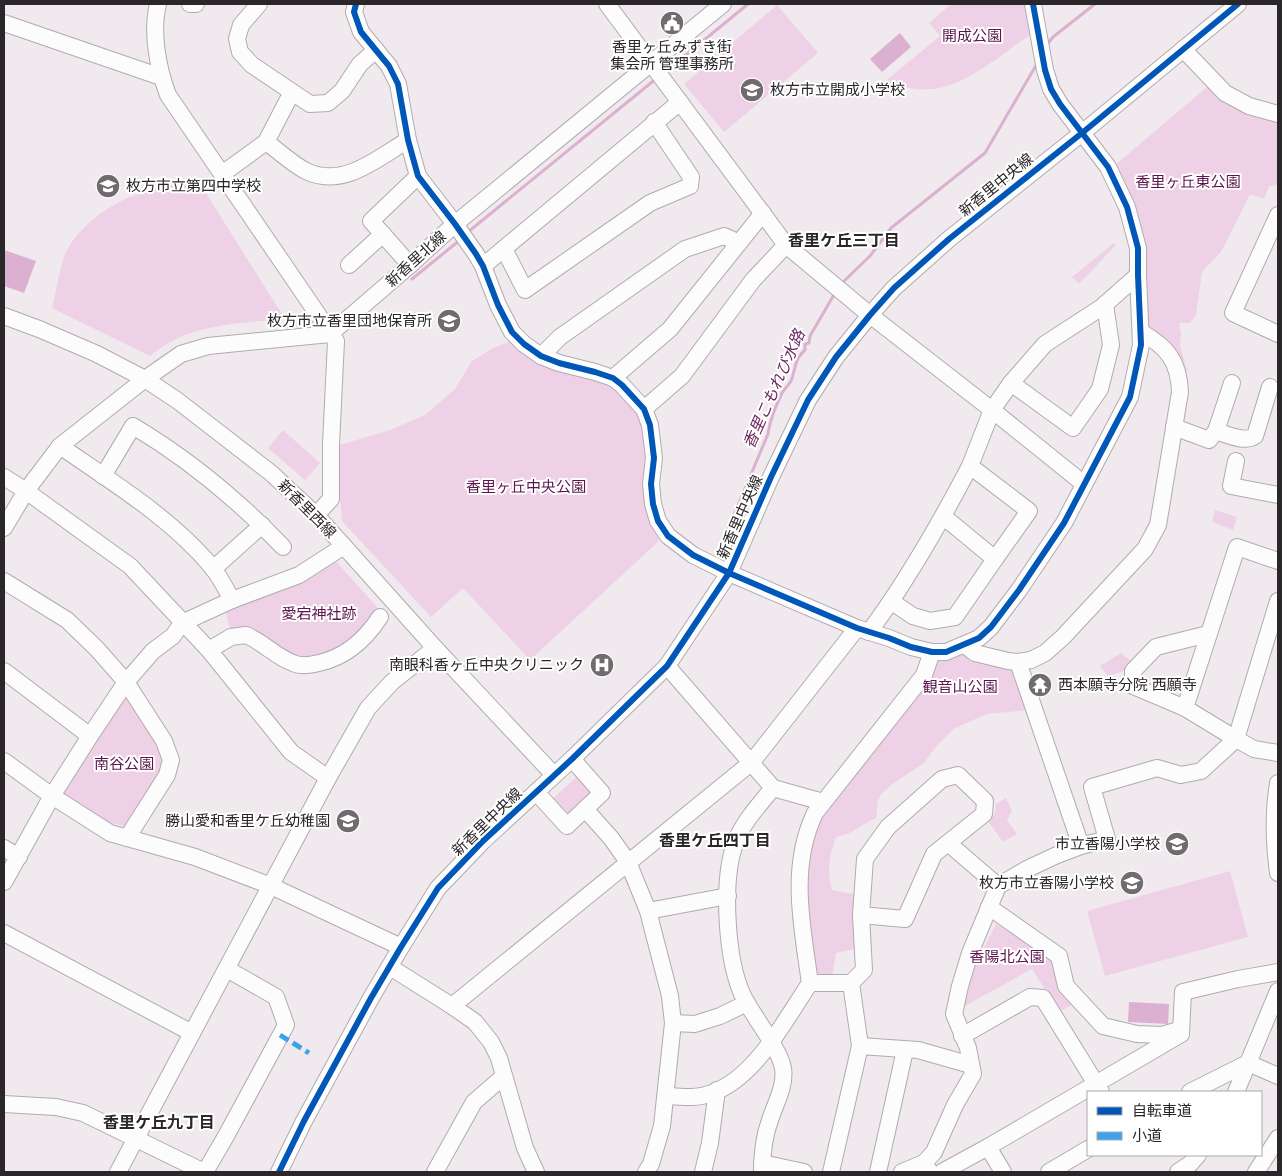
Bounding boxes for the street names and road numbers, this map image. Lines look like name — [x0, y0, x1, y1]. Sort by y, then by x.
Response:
street label: 新香里中央線 — [955, 150, 1037, 220]
street label: 新香里北線 — [382, 227, 450, 291]
street label: 新香里中央線 — [713, 472, 767, 562]
street label: 新香里西線 — [274, 476, 340, 542]
street label: 新香里中央線 — [448, 784, 526, 860]

